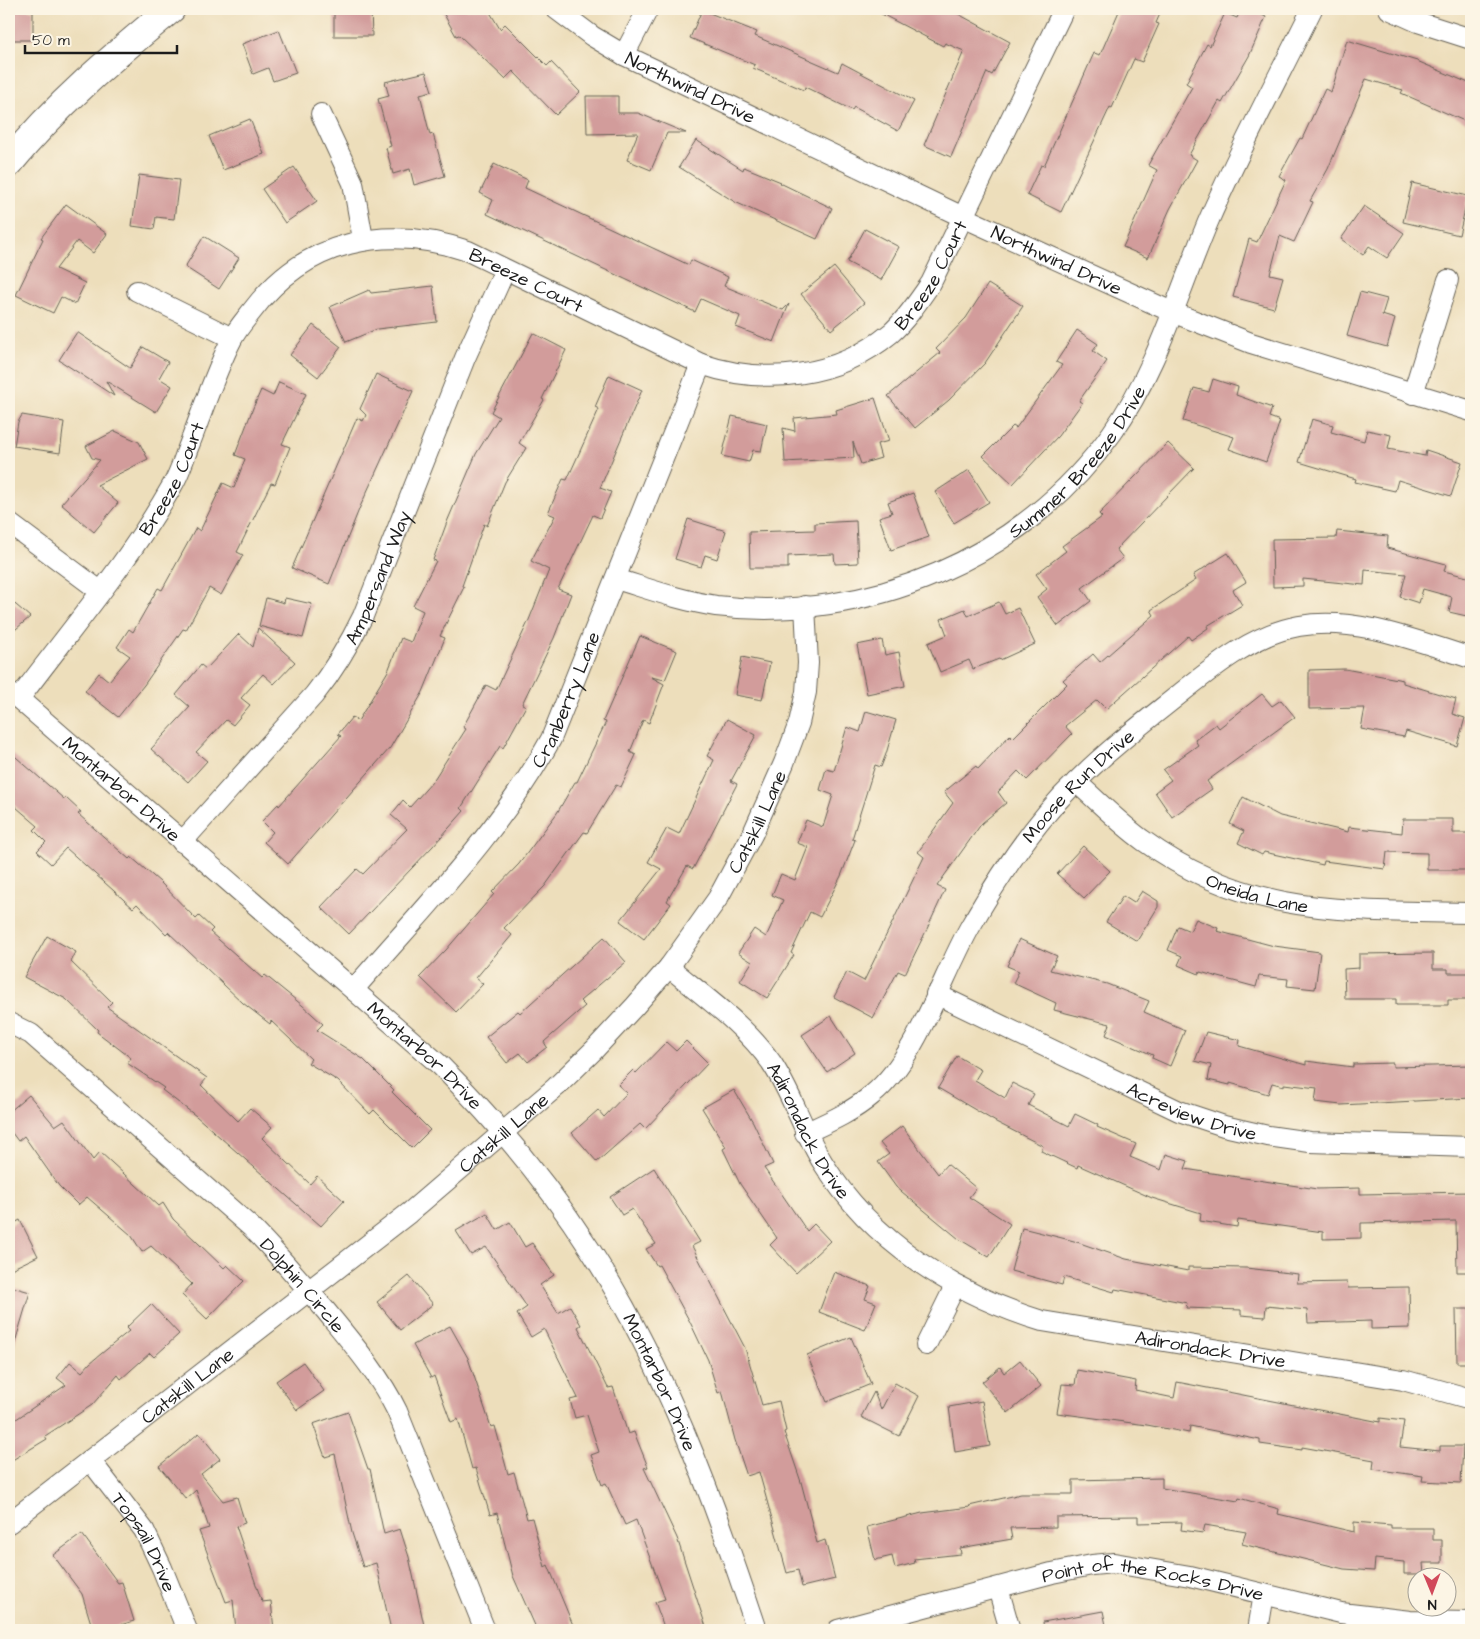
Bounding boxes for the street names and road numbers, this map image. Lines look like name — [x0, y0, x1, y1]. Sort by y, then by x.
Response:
street label: Northwind Drive — [620, 46, 759, 131]
street label: Breeze Court — [889, 216, 975, 337]
street label: Northwind Drive — [986, 220, 1126, 303]
street label: Breeze Court — [464, 242, 588, 320]
street label: Summer Breeze Drive — [1003, 381, 1153, 545]
street label: Breeze Court — [133, 418, 212, 541]
street label: Ampersand Way — [339, 506, 419, 650]
street label: Cranberry Lane — [525, 628, 608, 773]
street label: Moose Run Drive — [1016, 724, 1141, 849]
street label: Montarbor Drive — [56, 731, 186, 849]
street label: Catskill Lane — [722, 766, 794, 879]
street label: Oneida Lane — [1201, 867, 1310, 921]
street label: Montarbor Drive — [361, 996, 488, 1116]
street label: Adirondack Drive — [760, 1057, 856, 1205]
street label: Acreview Drive — [1122, 1076, 1259, 1148]
street label: Catskill Lane — [453, 1087, 555, 1180]
street label: Dolphin Circle — [253, 1232, 351, 1339]
street label: Montarbor Drive — [615, 1309, 703, 1455]
street label: Adirondack Drive — [1133, 1324, 1287, 1376]
street label: Catskill Lane — [136, 1342, 240, 1431]
street label: Topsail Drive — [104, 1487, 182, 1596]
street label: Point of the Rocks Drive — [1039, 1551, 1266, 1609]

